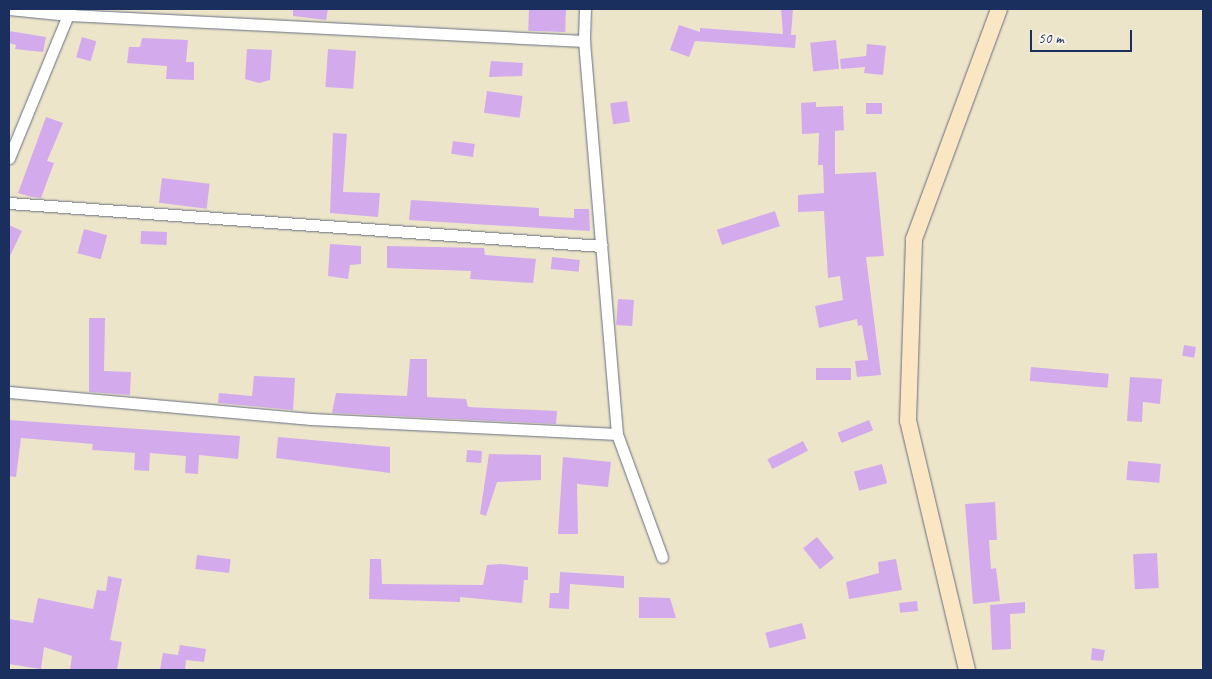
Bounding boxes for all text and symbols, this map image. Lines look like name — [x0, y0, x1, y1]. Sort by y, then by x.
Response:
scale bar — [1032, 20, 1134, 52]
text: 50 m — [1038, 29, 1064, 48]

